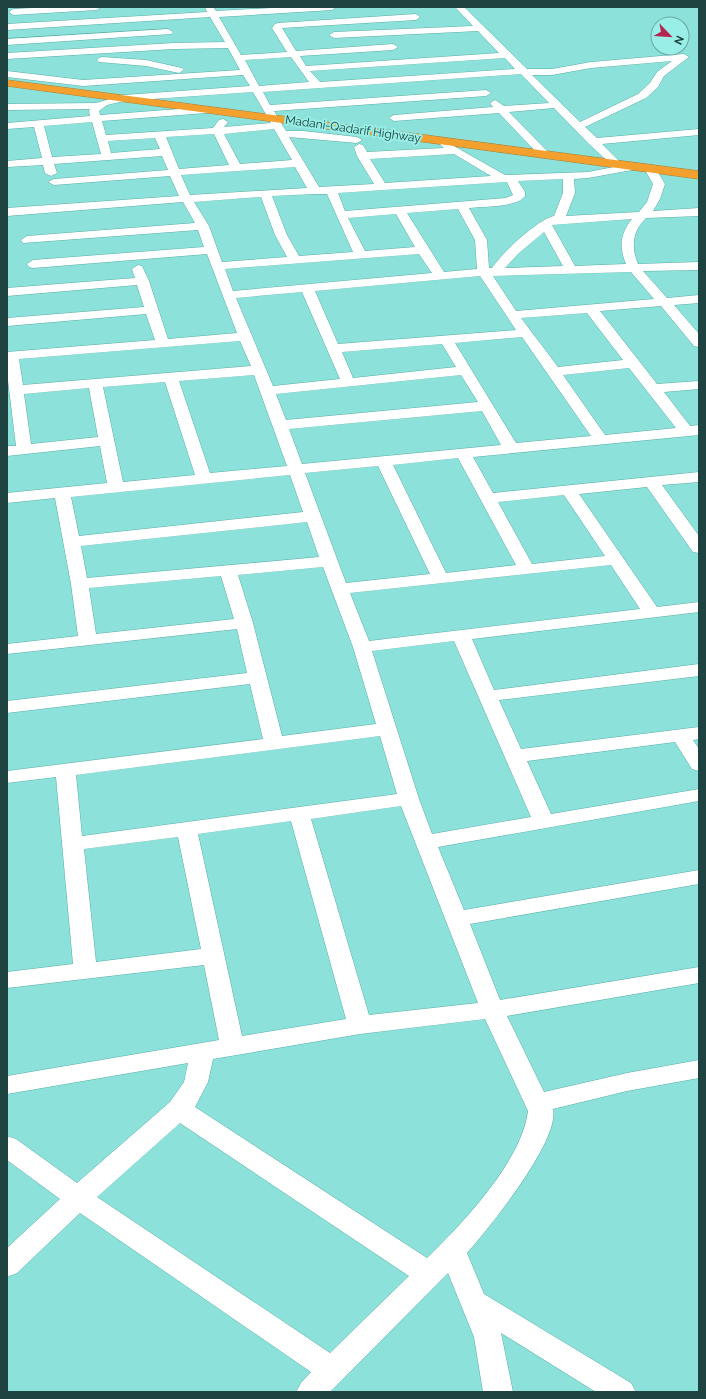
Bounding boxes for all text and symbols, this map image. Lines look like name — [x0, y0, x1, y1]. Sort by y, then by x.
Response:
north arrow — [650, 16, 690, 56]
text: N — [671, 33, 686, 47]
street label: Madani-Qadarif Highway — [284, 113, 422, 146]

